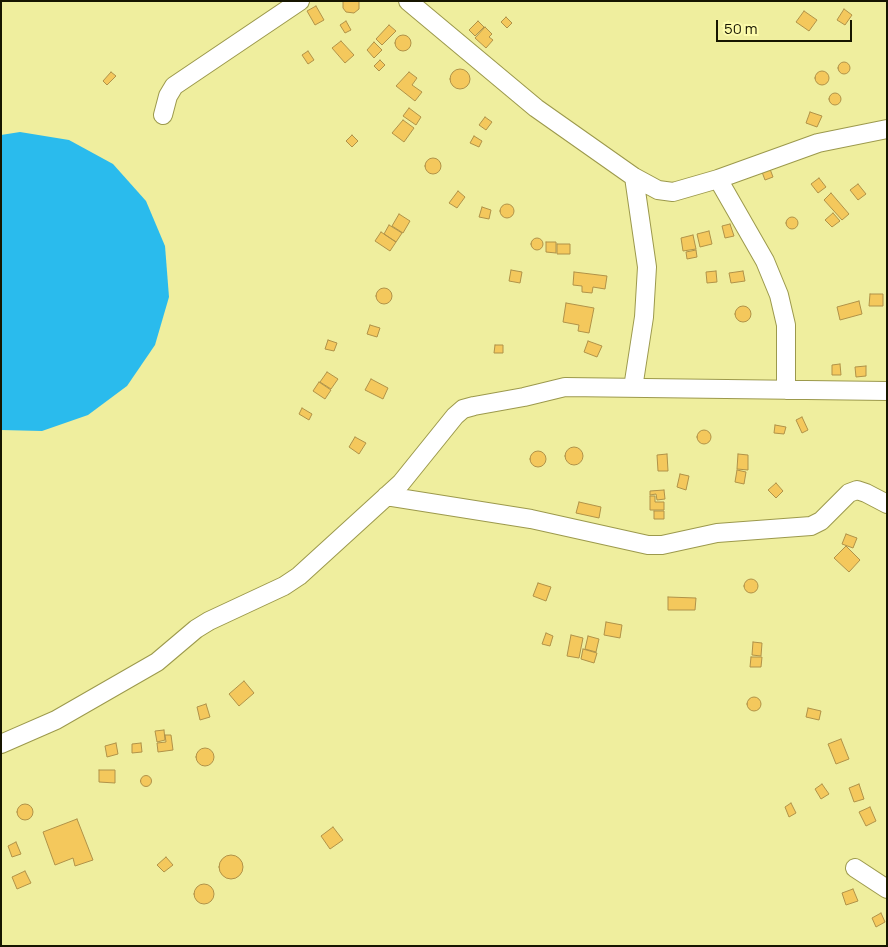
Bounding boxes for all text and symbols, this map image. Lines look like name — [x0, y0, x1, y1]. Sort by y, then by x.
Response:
scale bar — [718, 10, 854, 42]
text: 50 m — [724, 18, 758, 39]

